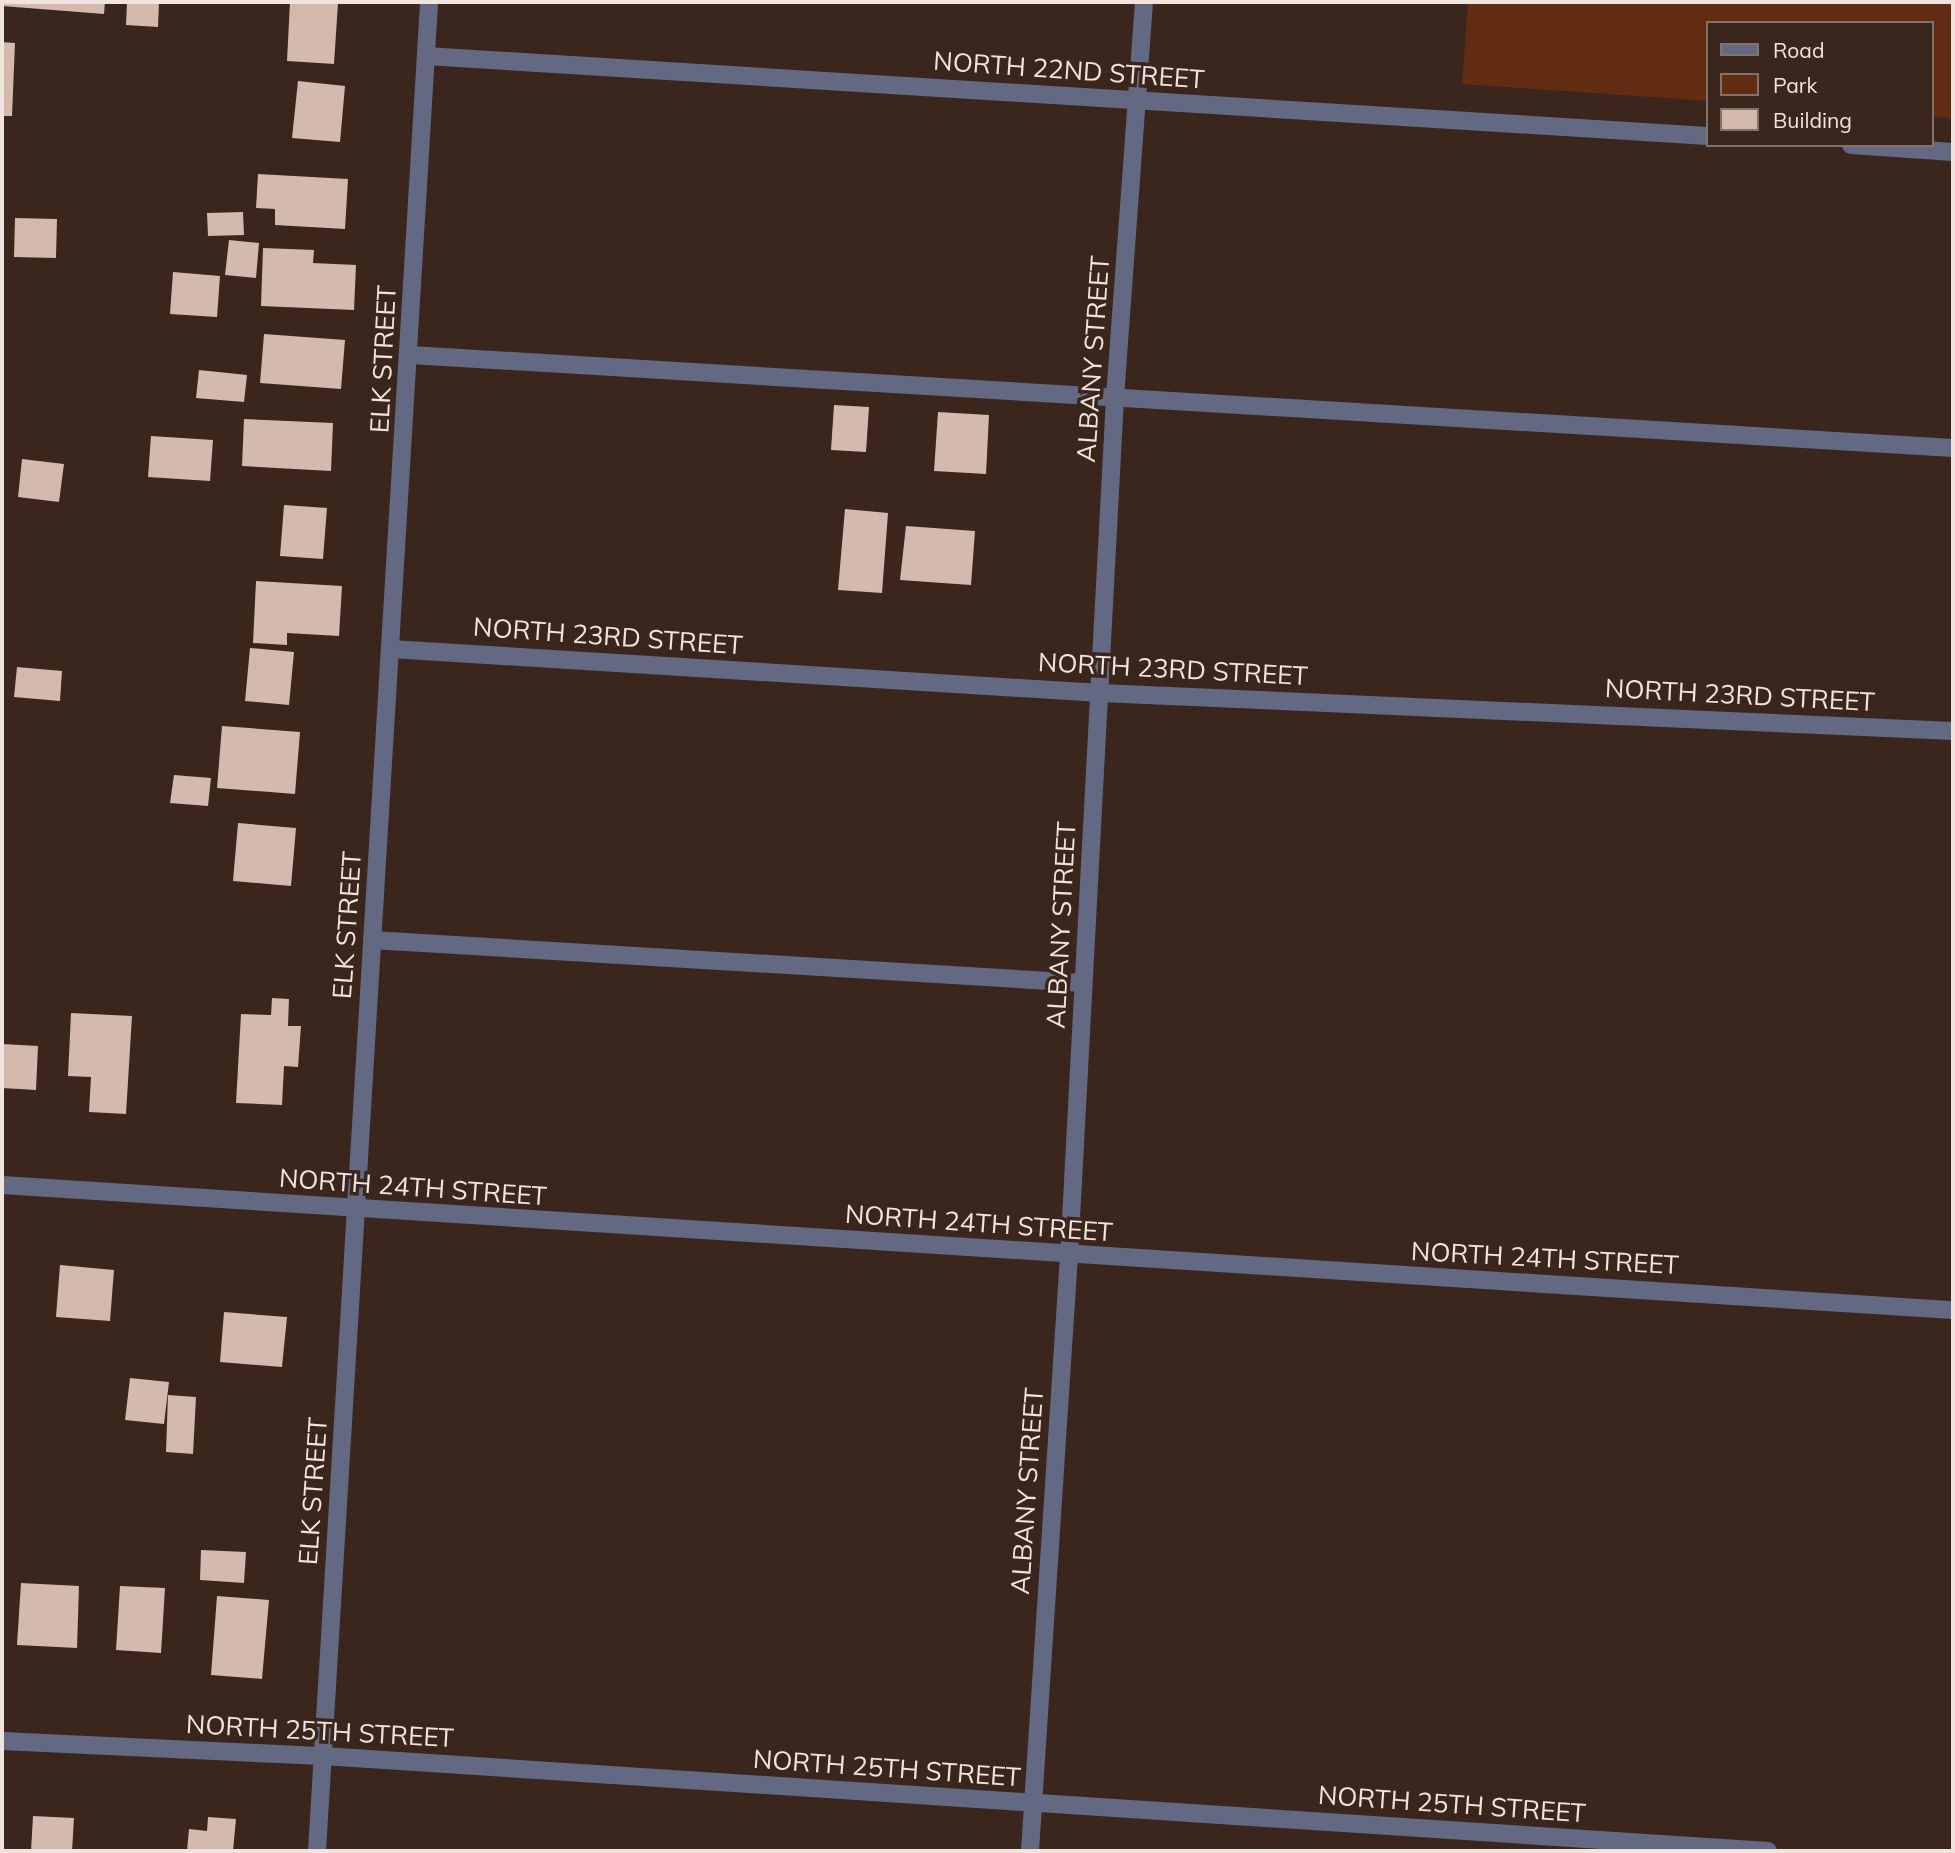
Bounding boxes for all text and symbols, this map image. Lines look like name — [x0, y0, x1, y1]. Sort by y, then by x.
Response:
legend — [1706, 21, 1934, 147]
text: Road — [1773, 37, 1824, 63]
street label: NORTH 22ND STREET — [932, 45, 1206, 95]
text: Park — [1773, 72, 1817, 98]
text: Building — [1773, 107, 1852, 133]
street label: ALBANY STREET — [1070, 255, 1116, 463]
street label: ELK STREET — [364, 284, 402, 434]
street label: NORTH 23RD STREET — [472, 611, 744, 661]
street label: NORTH 23RD STREET — [1037, 646, 1309, 692]
street label: NORTH 23RD STREET — [1604, 672, 1876, 718]
street label: ALBANY STREET — [1040, 821, 1082, 1029]
street label: ELK STREET — [326, 850, 368, 1000]
street label: NORTH 24TH STREET — [278, 1162, 548, 1212]
street label: NORTH 24TH STREET — [844, 1198, 1114, 1248]
street label: NORTH 24TH STREET — [1410, 1235, 1680, 1281]
street label: ALBANY STREET — [1004, 1387, 1050, 1595]
street label: ELK STREET — [292, 1416, 334, 1566]
street label: NORTH 25TH STREET — [185, 1708, 455, 1754]
street label: NORTH 25TH STREET — [752, 1743, 1022, 1793]
street label: NORTH 25TH STREET — [1317, 1779, 1587, 1829]

